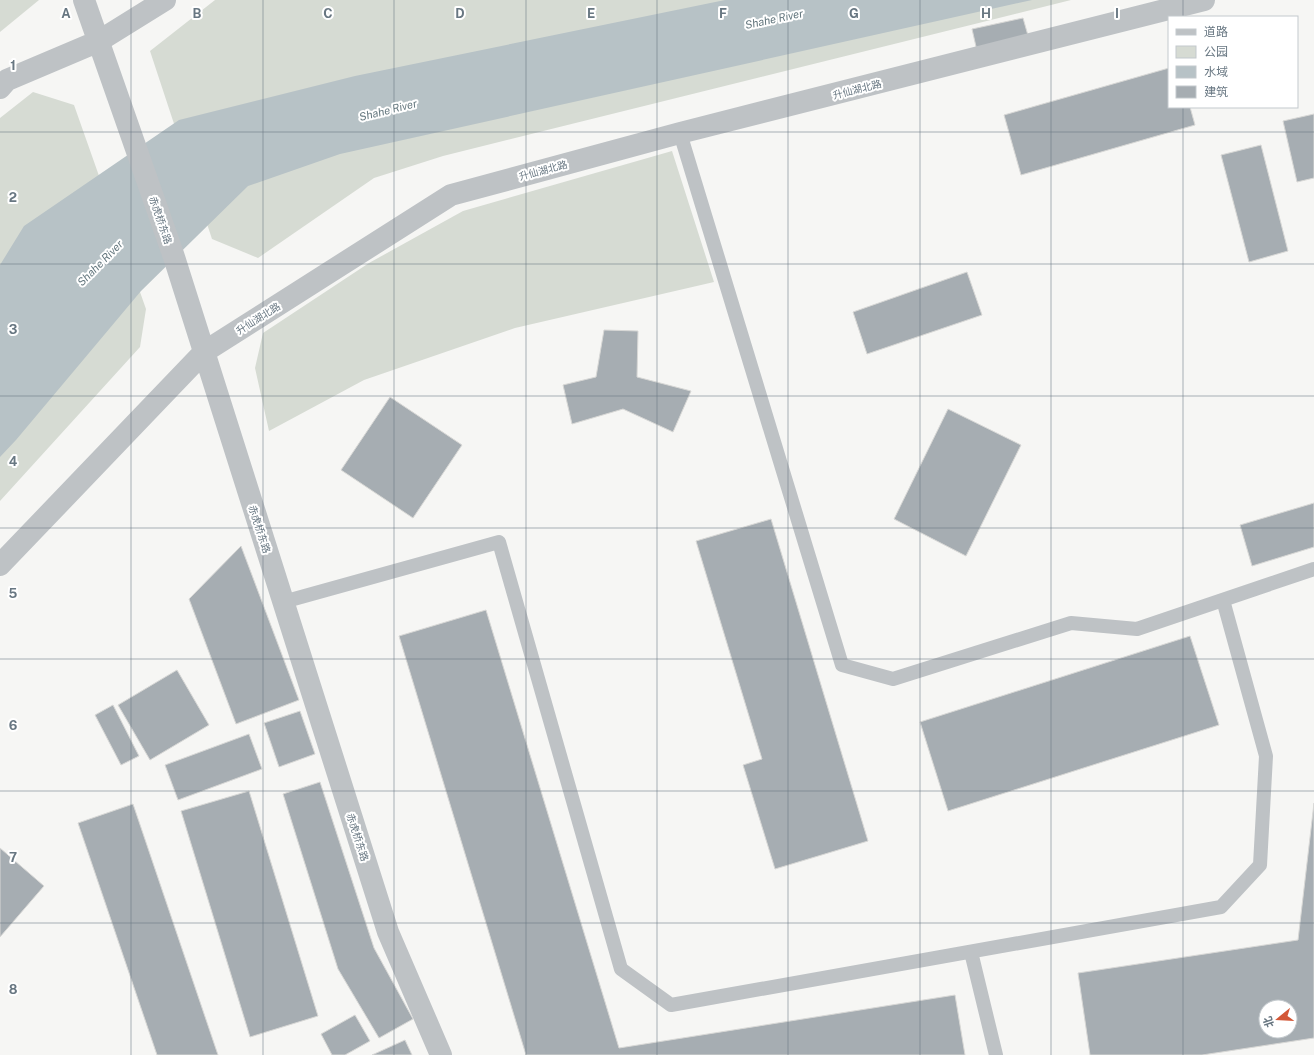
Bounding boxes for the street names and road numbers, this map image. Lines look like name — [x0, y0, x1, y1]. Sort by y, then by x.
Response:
street label: 升仙湖北路 — [831, 77, 883, 101]
street label: 升仙湖北路 — [517, 158, 569, 182]
street label: 赤虎桥东路 — [147, 194, 175, 246]
street label: 升仙湖北路 — [234, 300, 282, 336]
street label: 赤虎桥东路 — [247, 503, 273, 555]
street label: 赤虎桥东路 — [345, 811, 371, 863]

